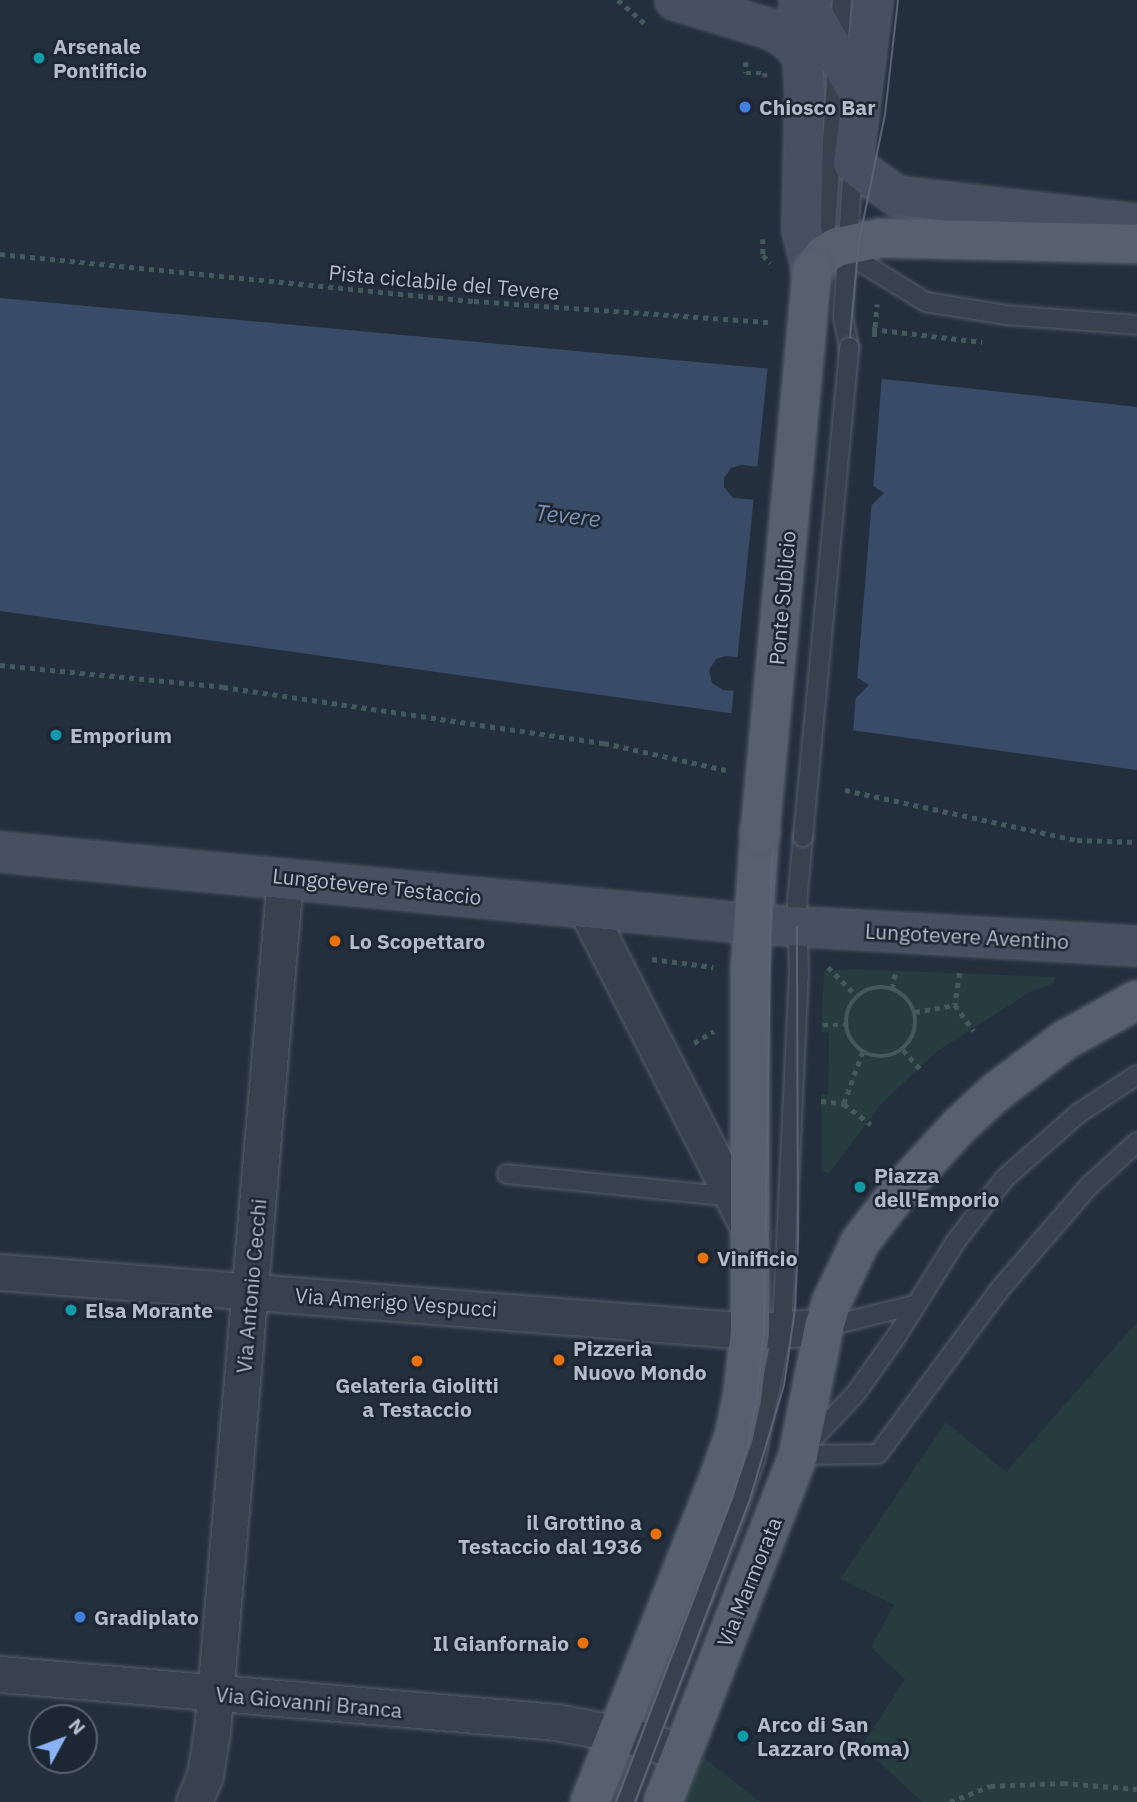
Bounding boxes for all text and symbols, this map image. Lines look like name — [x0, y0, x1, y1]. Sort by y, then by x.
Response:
place label: Arsenale Pontificio — [53, 33, 147, 83]
marker: Arsenale Pontificio — [31, 50, 47, 66]
place label: Chiosco Bar — [759, 94, 876, 120]
marker: Chiosco Bar — [737, 99, 753, 115]
street label: Pista ciclabile del Tevere — [327, 259, 561, 305]
water label: Tevere — [534, 498, 602, 532]
street label: Ponte Sublicio — [764, 530, 800, 666]
place label: Emporium — [70, 722, 172, 748]
marker: Emporium — [48, 727, 64, 743]
street label: Lungotevere Testaccio — [271, 862, 483, 910]
street label: Lungotevere Aventino — [864, 918, 1070, 954]
place label: Lo Scopettaro — [349, 928, 485, 954]
marker: Lo Scopettaro — [327, 933, 343, 949]
place label: Piazza dell'Emporio — [874, 1162, 999, 1212]
marker: Piazza dell'Emporio — [852, 1179, 868, 1195]
street label: Via Antonio Cecchi — [231, 1198, 271, 1374]
place label: Vinificio — [717, 1245, 797, 1271]
marker: Vinificio — [695, 1250, 711, 1266]
street label: Via Amerigo Vespucci — [294, 1282, 498, 1322]
place label: Elsa Morante — [85, 1297, 213, 1323]
marker: Elsa Morante — [63, 1302, 79, 1318]
place label: Pizzeria Nuovo Mondo — [573, 1335, 706, 1385]
marker: Pizzeria Nuovo Mondo — [551, 1352, 567, 1368]
marker: Gelateria Giolitti a Testaccio — [409, 1353, 425, 1369]
place label: Gelateria Giolitti a Testaccio — [335, 1372, 499, 1422]
place label: il Grottino a Testaccio dal 1936 — [458, 1509, 642, 1559]
street label: Via Marmorata — [712, 1513, 786, 1651]
marker: il Grottino a Testaccio dal 1936 — [648, 1526, 664, 1542]
place label: Gradiplato — [94, 1604, 199, 1630]
marker: Gradiplato — [72, 1609, 88, 1625]
place label: Il Gianfornaio — [433, 1630, 569, 1656]
marker: Il Gianfornaio — [575, 1635, 591, 1651]
street label: Via Giovanni Branca — [215, 1681, 403, 1723]
north arrow — [28, 1704, 98, 1774]
place label: Arco di San Lazzaro (Roma) — [757, 1711, 910, 1761]
text: N — [64, 1713, 91, 1740]
marker: Arco di San Lazzaro (Roma) — [735, 1728, 751, 1744]

